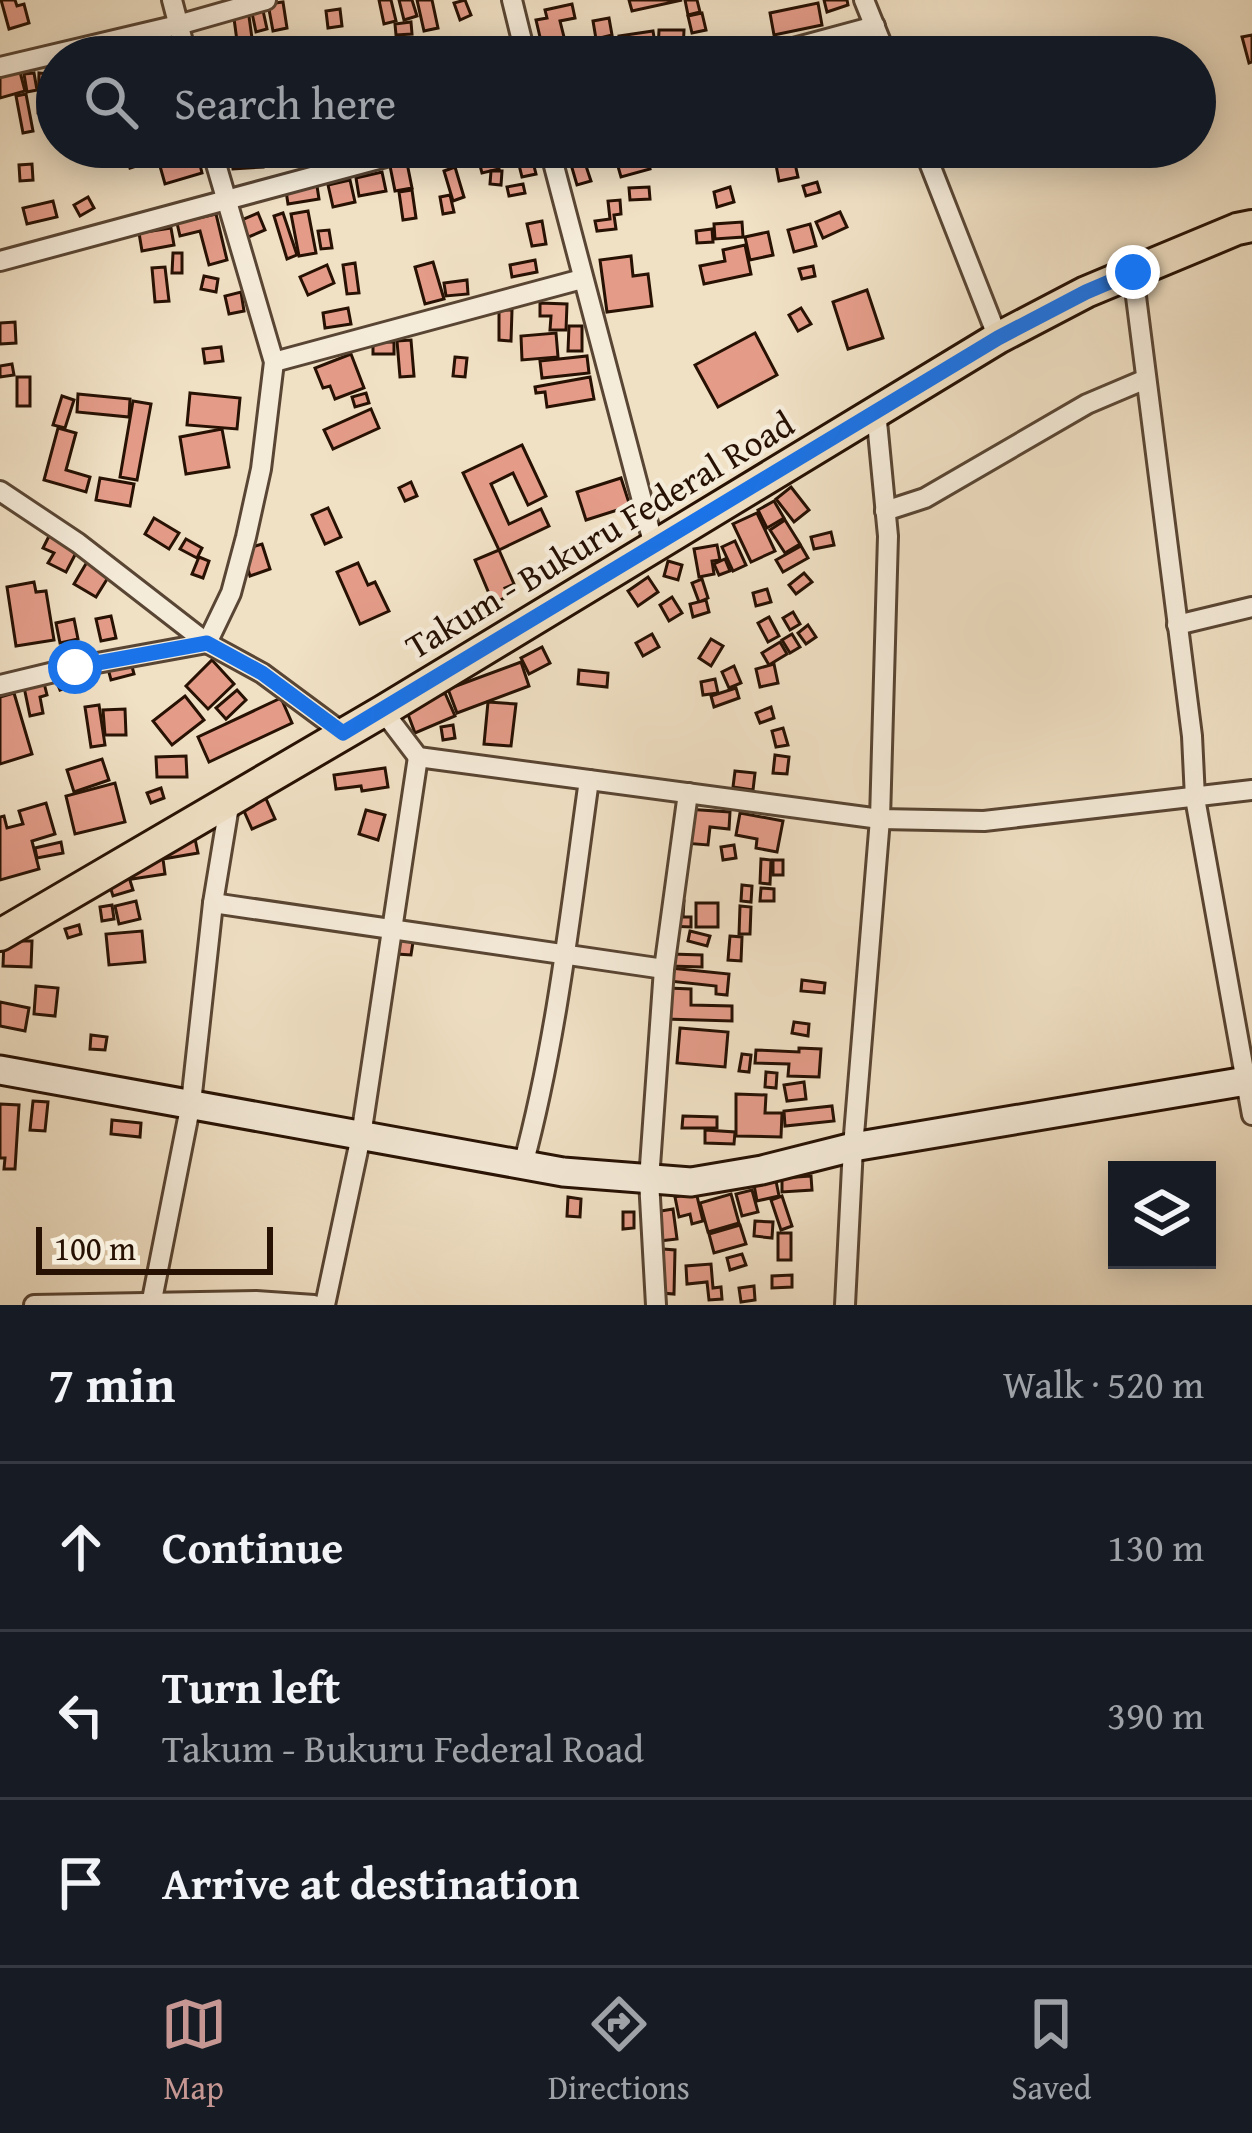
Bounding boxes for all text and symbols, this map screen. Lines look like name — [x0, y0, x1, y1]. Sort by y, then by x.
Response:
search box — [36, 36, 1216, 168]
icon: search — [78, 69, 144, 135]
text: Search here — [174, 70, 396, 135]
route end — [1106, 245, 1160, 299]
street label: Takum - Bukuru Federal Road — [395, 397, 803, 671]
route start — [48, 640, 102, 694]
map controls — [1108, 1161, 1216, 1269]
button: layers — [1108, 1161, 1216, 1269]
scale bar — [36, 1221, 273, 1274]
text: 100 m — [54, 1224, 136, 1272]
text: 7 min — [48, 1346, 175, 1421]
text: Walk · 520 m — [1003, 1355, 1204, 1412]
icon: ahead — [48, 1514, 114, 1580]
text: Continue — [162, 1514, 343, 1579]
text: 130 m — [1107, 1518, 1204, 1575]
text: Turn left — [162, 1654, 340, 1719]
icon: left — [48, 1682, 114, 1748]
text: 390 m — [1107, 1686, 1204, 1743]
text: Takum - Bukuru Federal Road — [162, 1719, 644, 1776]
icon: arrive — [48, 1850, 114, 1916]
text: Arrive at destination — [162, 1850, 580, 1915]
tab: Map — [161, 1991, 227, 2111]
tab: Directions — [548, 1991, 690, 2111]
tab: Saved — [1011, 1991, 1091, 2111]

